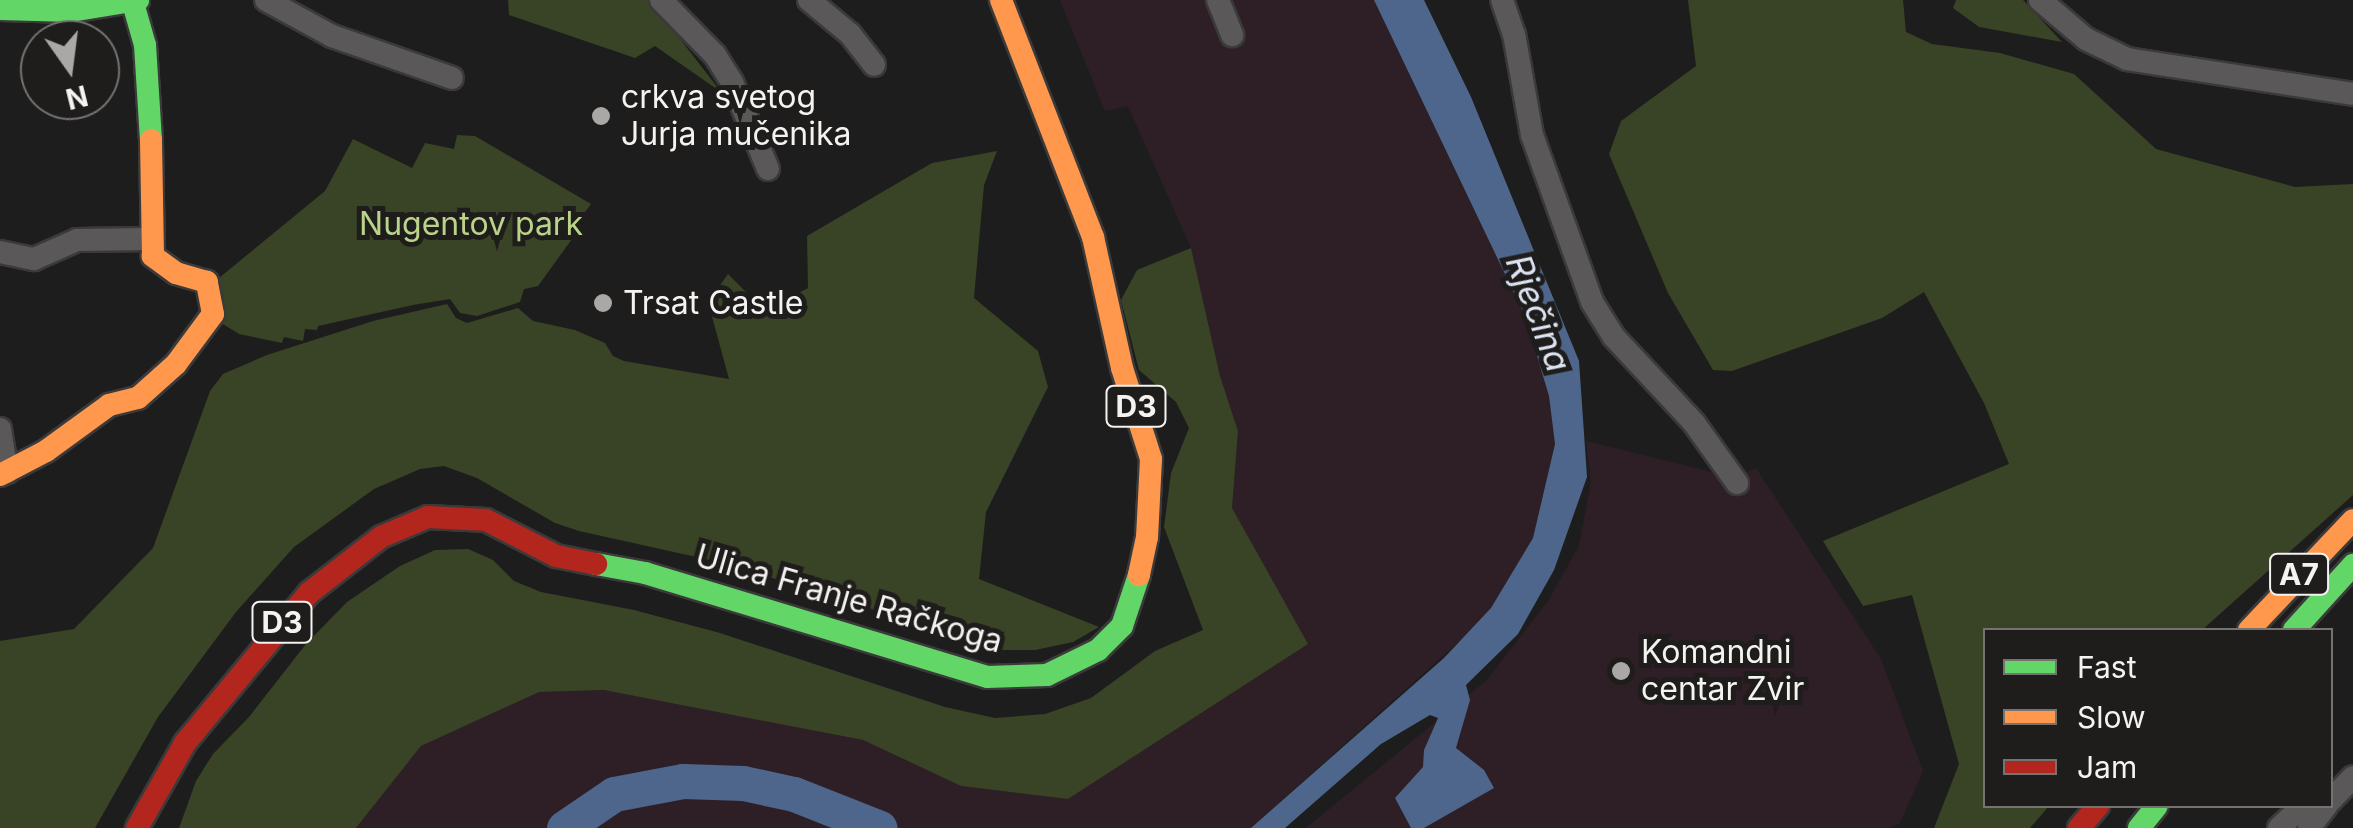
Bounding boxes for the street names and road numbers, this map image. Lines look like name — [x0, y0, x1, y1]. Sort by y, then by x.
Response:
road number: D3 — [1104, 381, 1168, 431]
street label: Ulica Franje Račkoga — [691, 537, 1007, 661]
road number: A7 — [2269, 549, 2329, 599]
road number: D3 — [250, 597, 314, 647]

